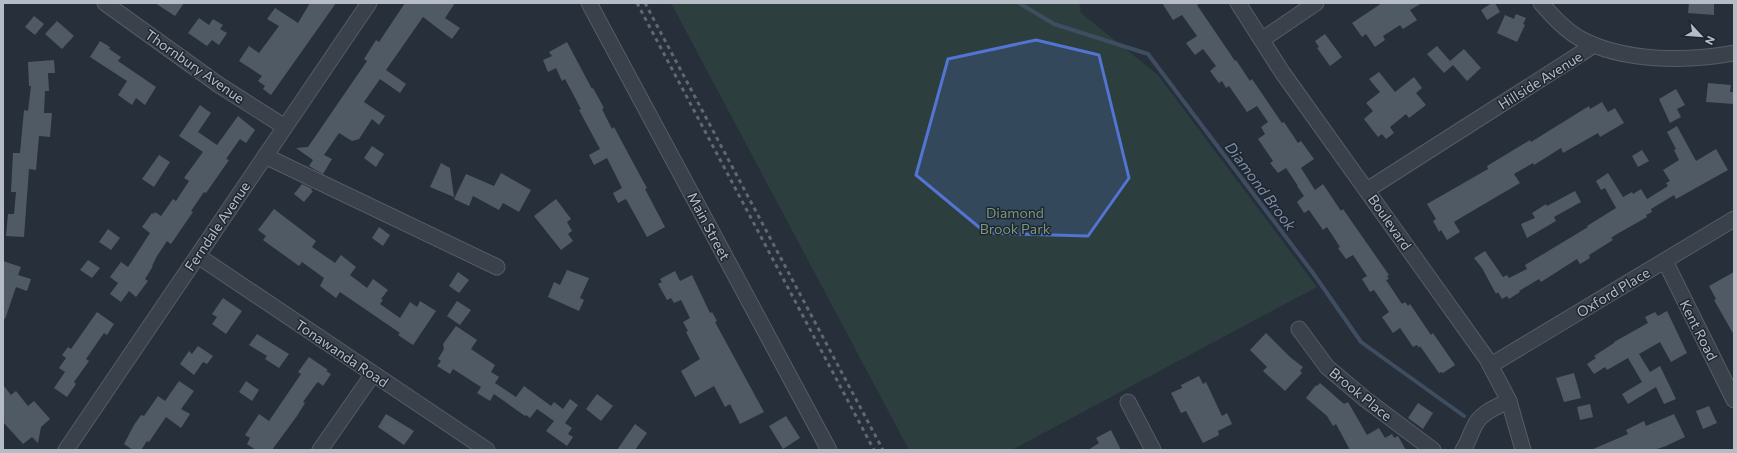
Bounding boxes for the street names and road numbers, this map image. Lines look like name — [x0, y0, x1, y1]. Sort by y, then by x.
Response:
street label: Thornbury Avenue — [142, 25, 248, 107]
street label: Hillside Avenue — [1495, 47, 1585, 113]
street label: Ferndale Avenue — [181, 178, 253, 274]
street label: Main Street — [684, 189, 734, 263]
street label: Boulevard — [1365, 191, 1415, 253]
street label: Oxford Place — [1573, 263, 1653, 321]
street label: Kent Road — [1677, 297, 1721, 363]
street label: Tonawanda Road — [292, 316, 392, 390]
street label: Brook Place — [1326, 364, 1396, 424]

